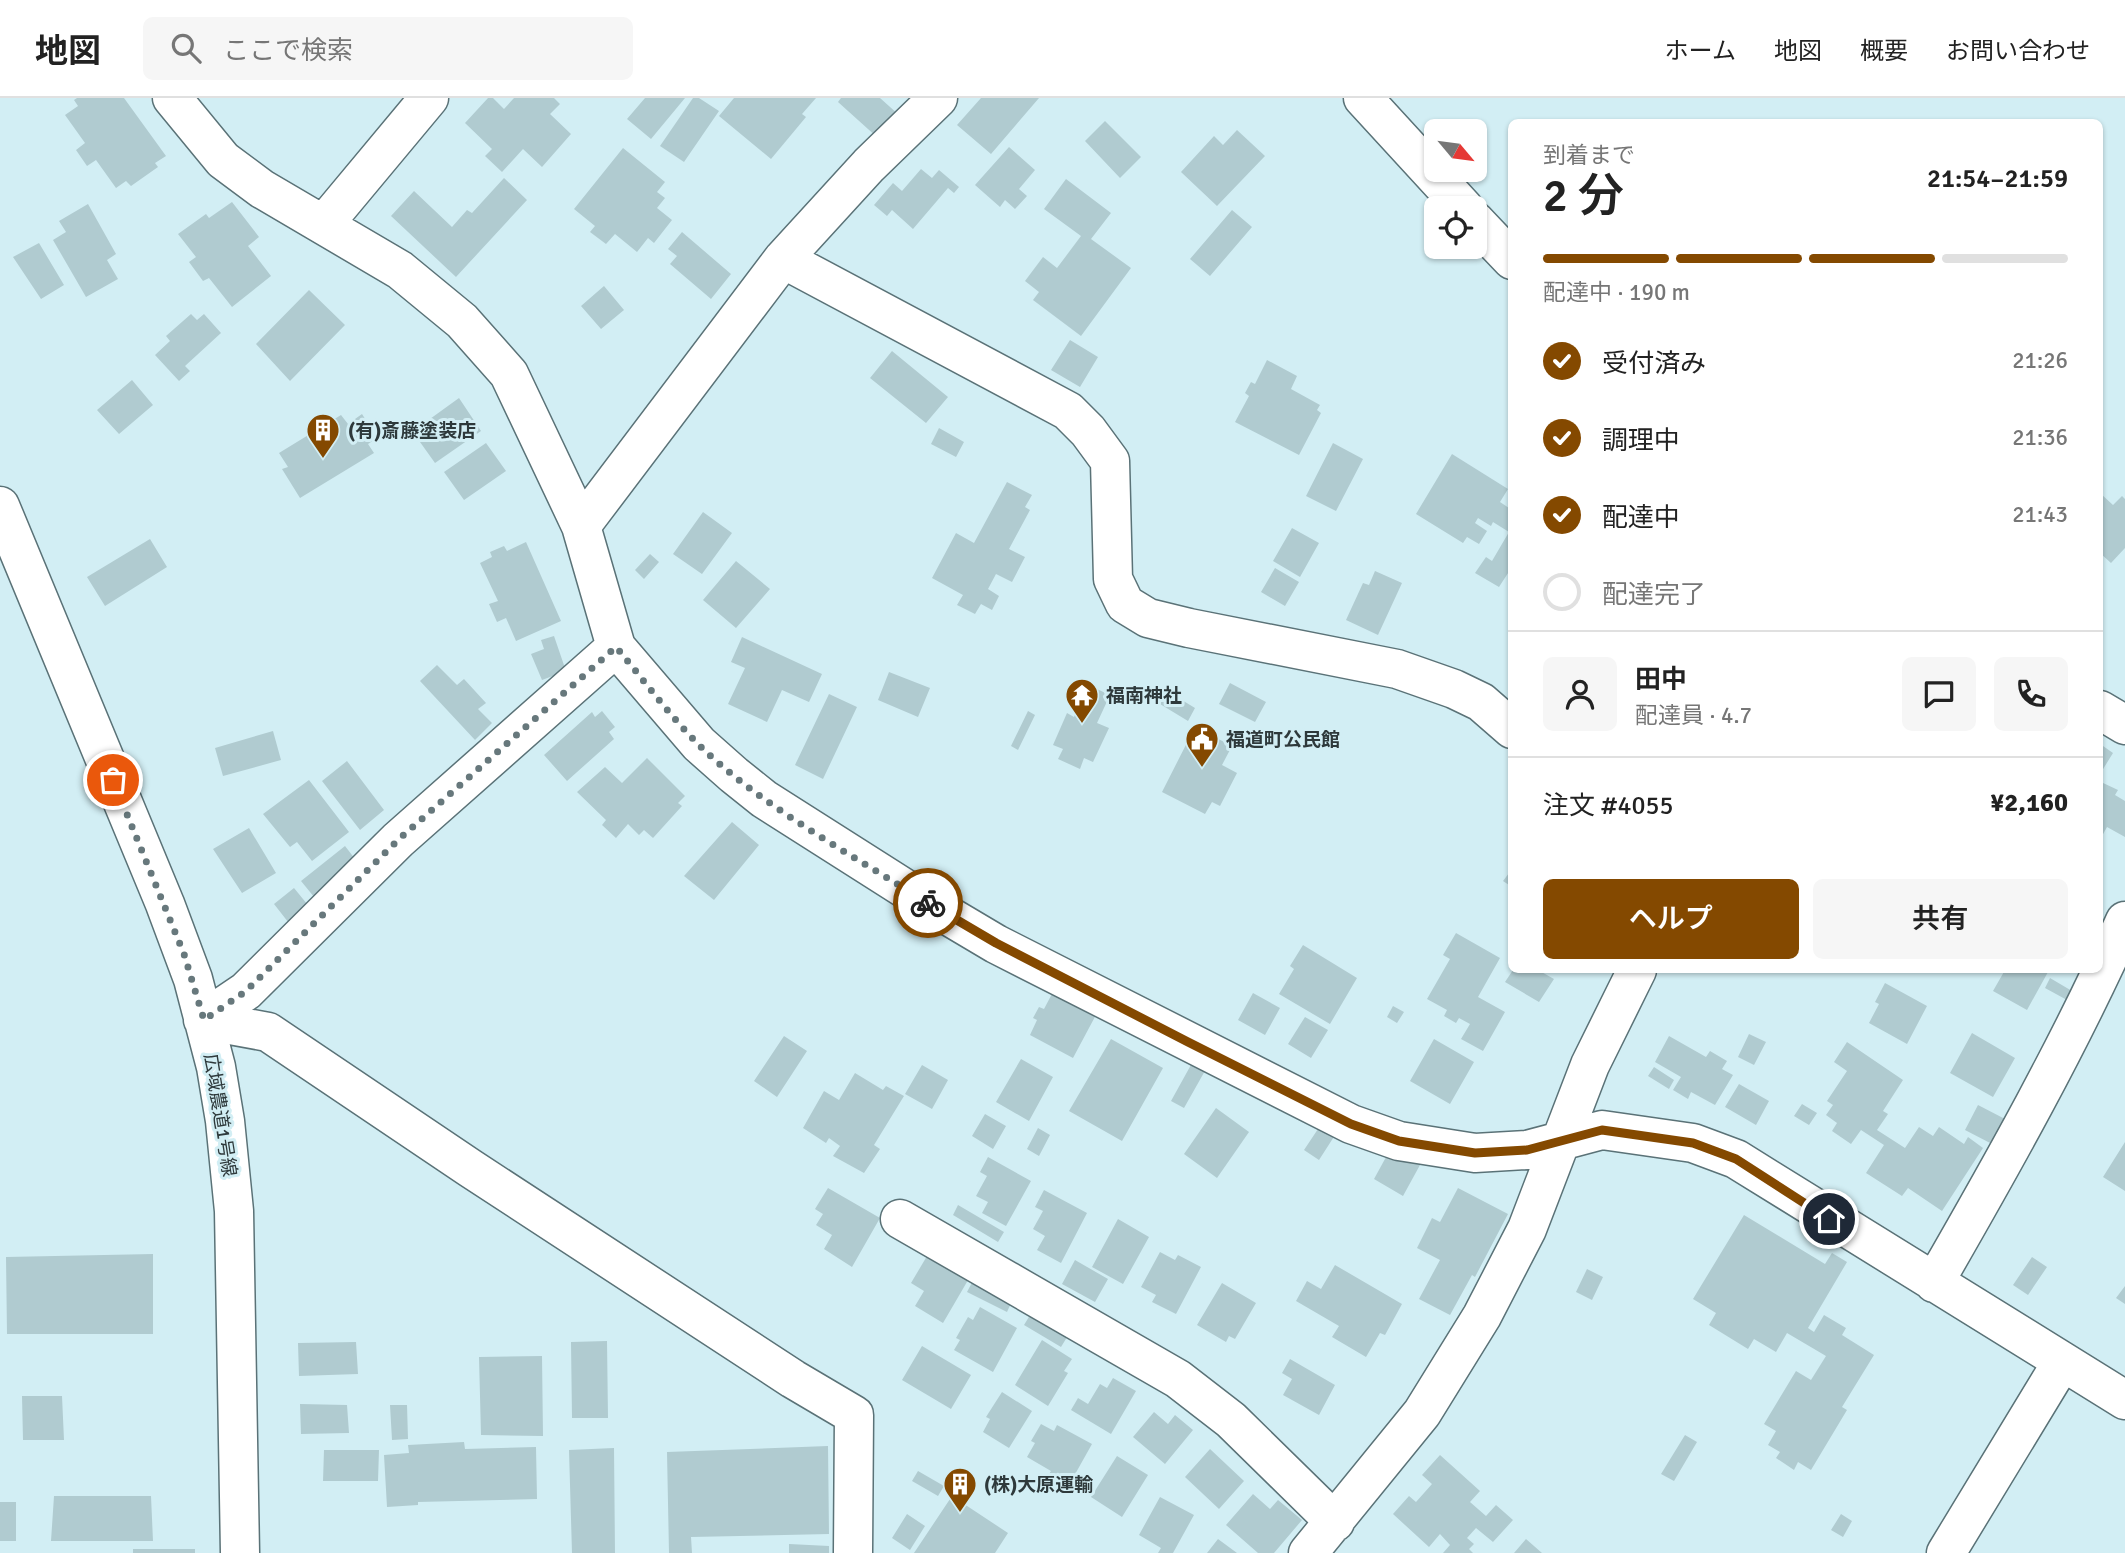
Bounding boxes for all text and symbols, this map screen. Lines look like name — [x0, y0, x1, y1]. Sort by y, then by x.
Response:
search box — [143, 17, 633, 80]
icon: search — [167, 29, 205, 67]
text: 地図 — [35, 31, 101, 72]
text: ここで検索 — [223, 35, 353, 67]
text: ホーム — [1665, 36, 1736, 66]
text: 地図 — [1774, 36, 1822, 66]
text: 概要 — [1860, 36, 1908, 66]
text: お問い合わせ — [1946, 36, 2090, 66]
north arrow — [1424, 119, 1488, 182]
map controls — [1424, 119, 1487, 259]
text: 到着まで — [1543, 141, 1635, 170]
text: 21:54–21:59 — [1927, 163, 2068, 195]
text: 2 分 — [1543, 168, 1624, 224]
button: locate — [1424, 196, 1487, 259]
text: 配達中 · 190 m — [1543, 278, 1690, 307]
icon: check — [1543, 342, 1581, 380]
text: 21:26 — [2012, 346, 2068, 375]
text: 受付済み — [1602, 348, 1706, 380]
building icon: (有)斎藤塗装店 — [304, 411, 342, 460]
place label: (有)斎藤塗装店 — [348, 419, 476, 443]
icon: check — [1543, 419, 1581, 457]
text: 21:36 — [2012, 423, 2068, 452]
text: 調理中 — [1602, 425, 1680, 457]
icon: check — [1543, 496, 1581, 534]
text: 21:43 — [2012, 500, 2068, 529]
text: 配達中 — [1602, 502, 1680, 534]
text: 配達完了 — [1602, 579, 1706, 611]
button: person — [1543, 657, 1617, 731]
button: chat — [1902, 657, 1976, 731]
button: phone — [1994, 657, 2068, 731]
text: 田中 — [1635, 664, 1687, 696]
temple icon: 福南神社 — [1063, 676, 1101, 725]
place label: 福南神社 — [1106, 684, 1182, 708]
text: 配達員 · 4.7 — [1635, 701, 1752, 730]
public building icon: 福道町公民館 — [1183, 720, 1221, 769]
place label: 福道町公民館 — [1226, 728, 1340, 752]
pin — [83, 750, 143, 810]
icon: bag — [94, 761, 132, 799]
text: ¥2,160 — [1990, 787, 2068, 819]
text: 注文 #4055 — [1543, 790, 1674, 822]
courier — [893, 868, 963, 938]
button: ヘルプ — [1543, 879, 1799, 959]
button: 共有 — [1813, 879, 2068, 959]
icon: bike — [909, 884, 947, 922]
street label: 広域農道1号線 — [198, 1052, 242, 1178]
pin — [1799, 1189, 1859, 1249]
icon: home — [1810, 1200, 1848, 1238]
building icon: (株)大原運輸 — [941, 1465, 979, 1514]
place label: (株)大原運輸 — [984, 1473, 1093, 1497]

